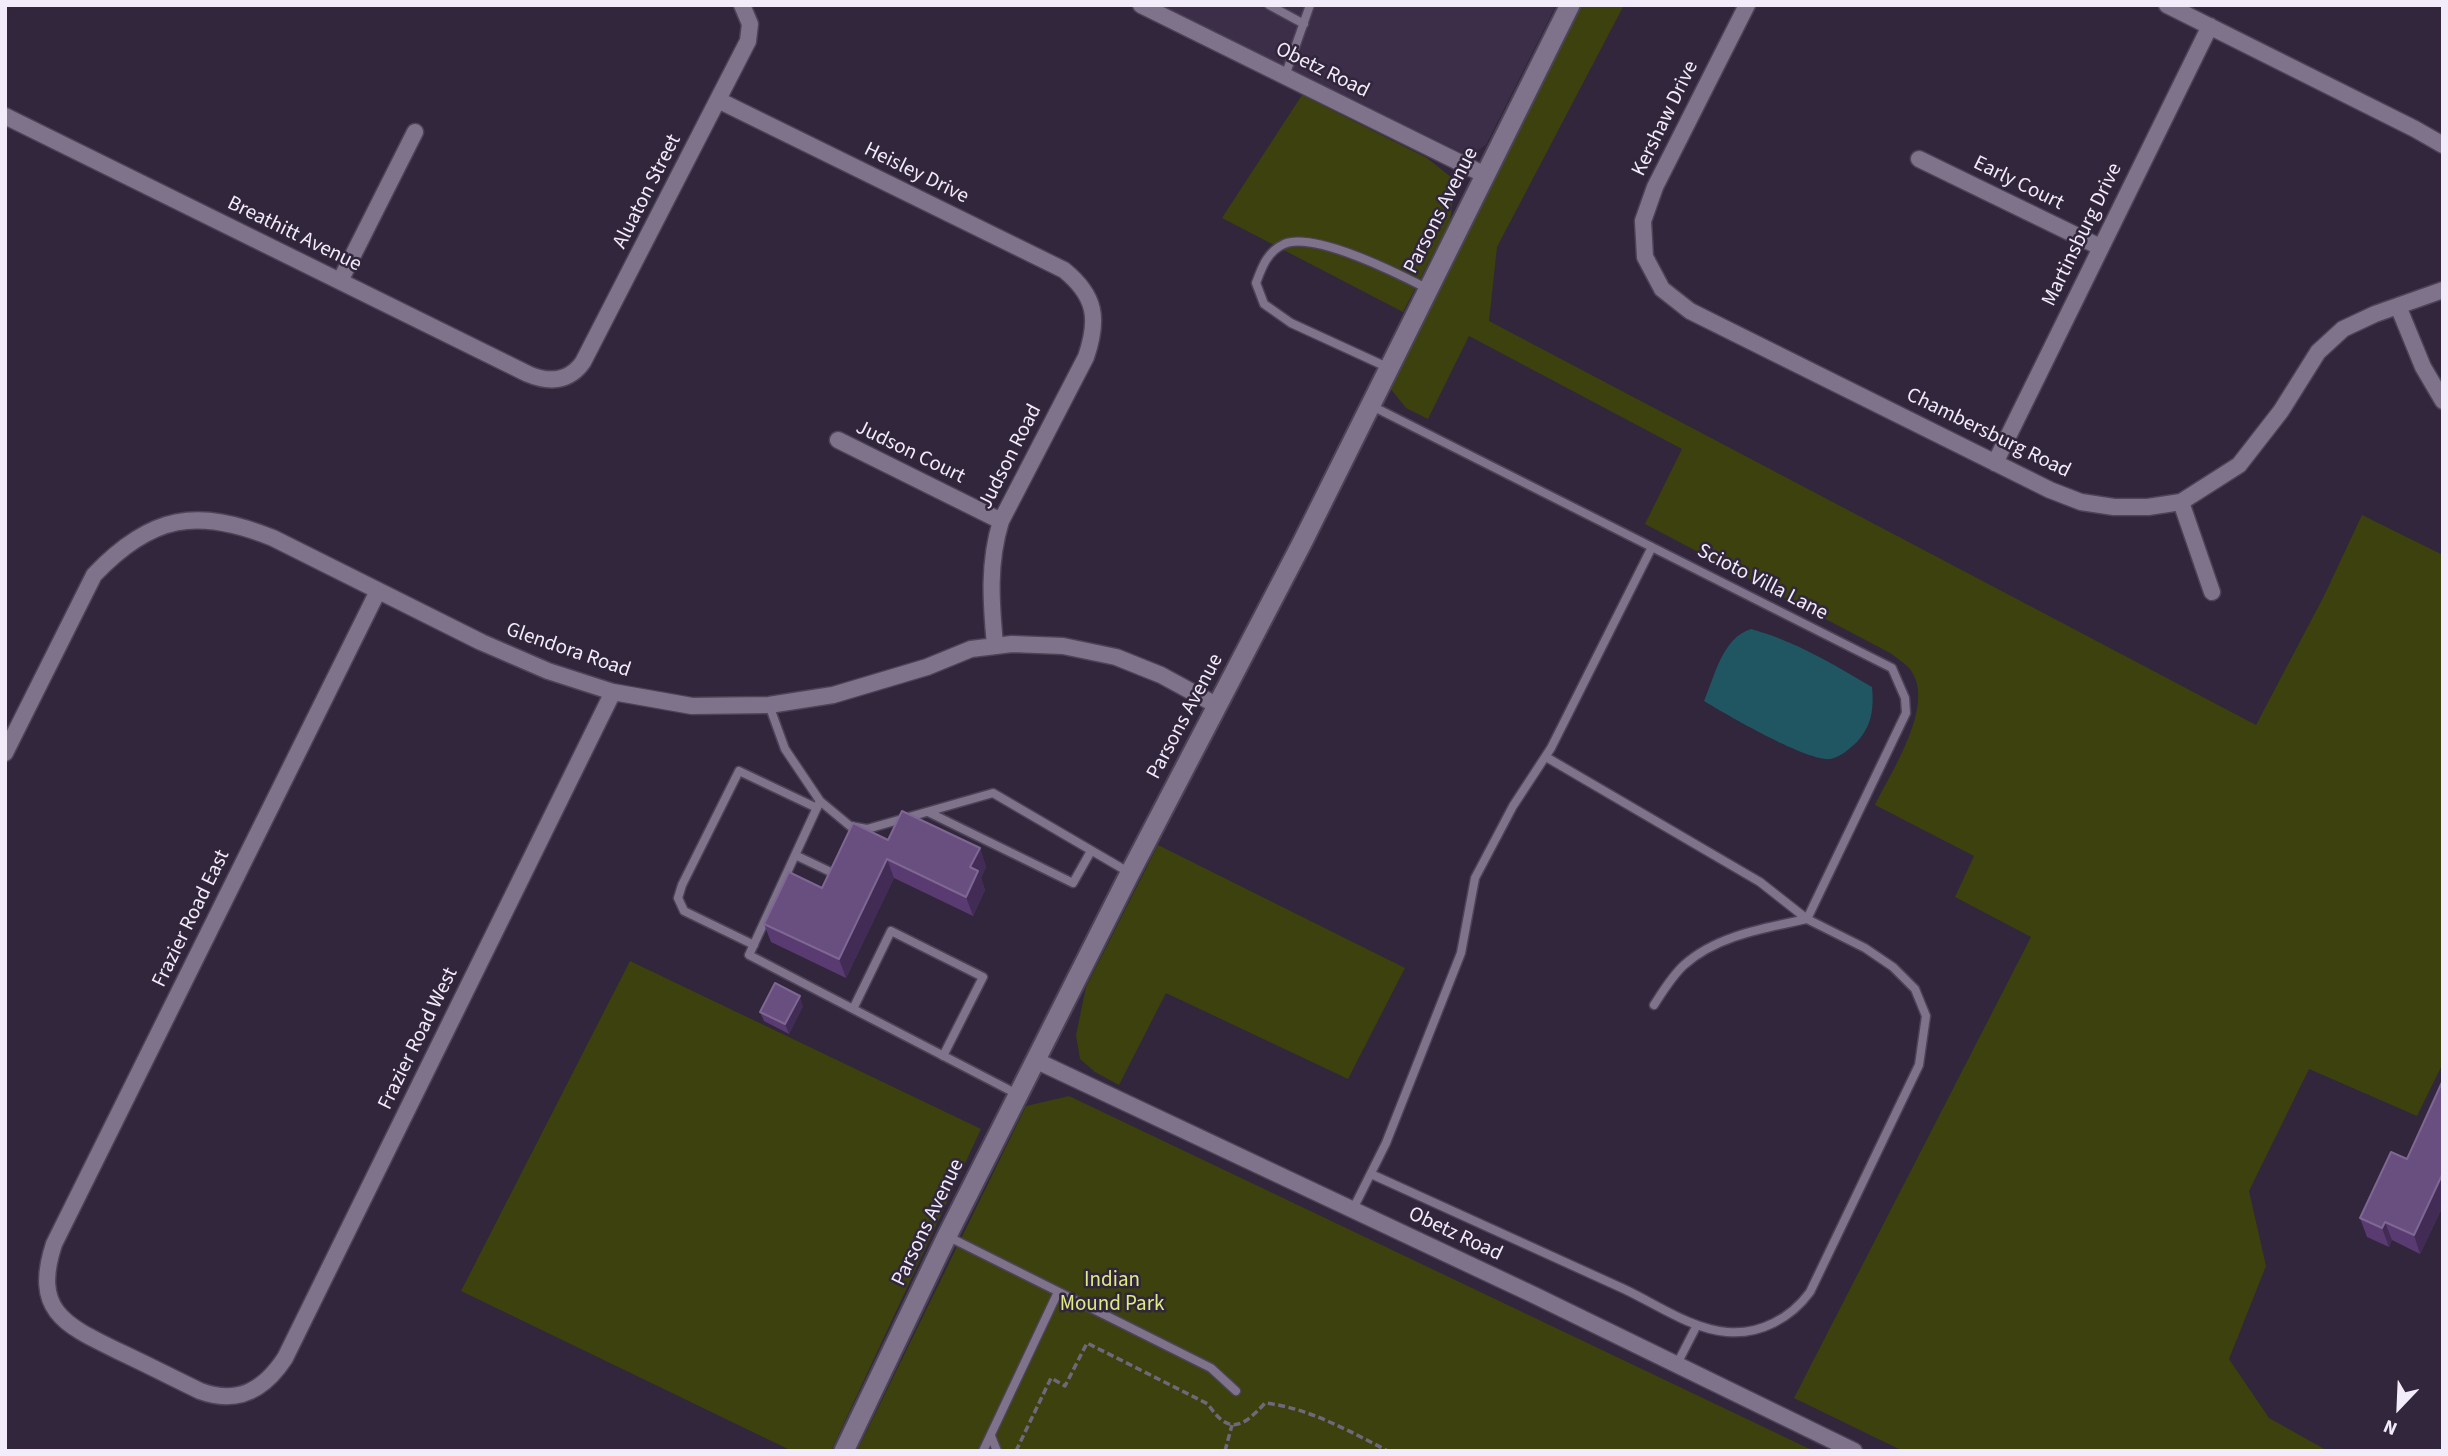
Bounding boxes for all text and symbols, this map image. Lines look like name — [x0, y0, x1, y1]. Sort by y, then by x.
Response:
street label: Obetz Road — [1271, 38, 1373, 104]
street label: Kershaw Drive — [1627, 57, 1705, 181]
street label: Aluaton Street — [608, 131, 688, 253]
street label: Heisley Drive — [859, 138, 973, 210]
street label: Parsons Avenue — [1399, 144, 1485, 278]
street label: Early Court — [1969, 151, 2067, 217]
street label: Martinsburg Drive — [2037, 159, 2129, 311]
street label: Breathitt Avenue — [223, 192, 365, 278]
street label: Chambersburg Road — [1902, 383, 2074, 485]
street label: Judson Road — [974, 400, 1048, 514]
street label: Judson Court — [851, 416, 969, 490]
street label: Scioto Villa Lane — [1692, 539, 1832, 627]
street label: Glendora Road — [502, 618, 634, 684]
street label: Parsons Avenue — [1142, 650, 1230, 784]
street label: Frazier Road East — [148, 846, 236, 992]
street label: Frazier Road West — [374, 964, 464, 1114]
street label: Parsons Avenue — [887, 1155, 971, 1291]
street label: Obetz Road — [1404, 1202, 1506, 1268]
park label: Indian Mound Park — [1060, 1268, 1164, 1318]
north arrow — [2364, 1372, 2434, 1442]
text: N — [2380, 1412, 2402, 1442]

